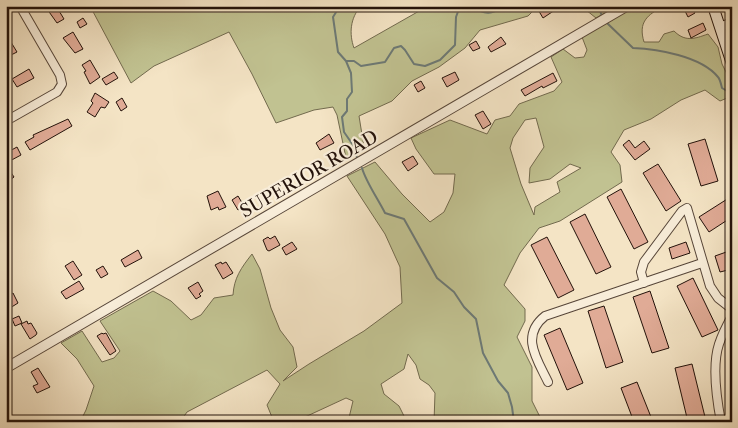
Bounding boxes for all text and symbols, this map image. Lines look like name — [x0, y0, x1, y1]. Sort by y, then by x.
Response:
street label: SUPERIOR ROAD — [236, 126, 382, 222]

